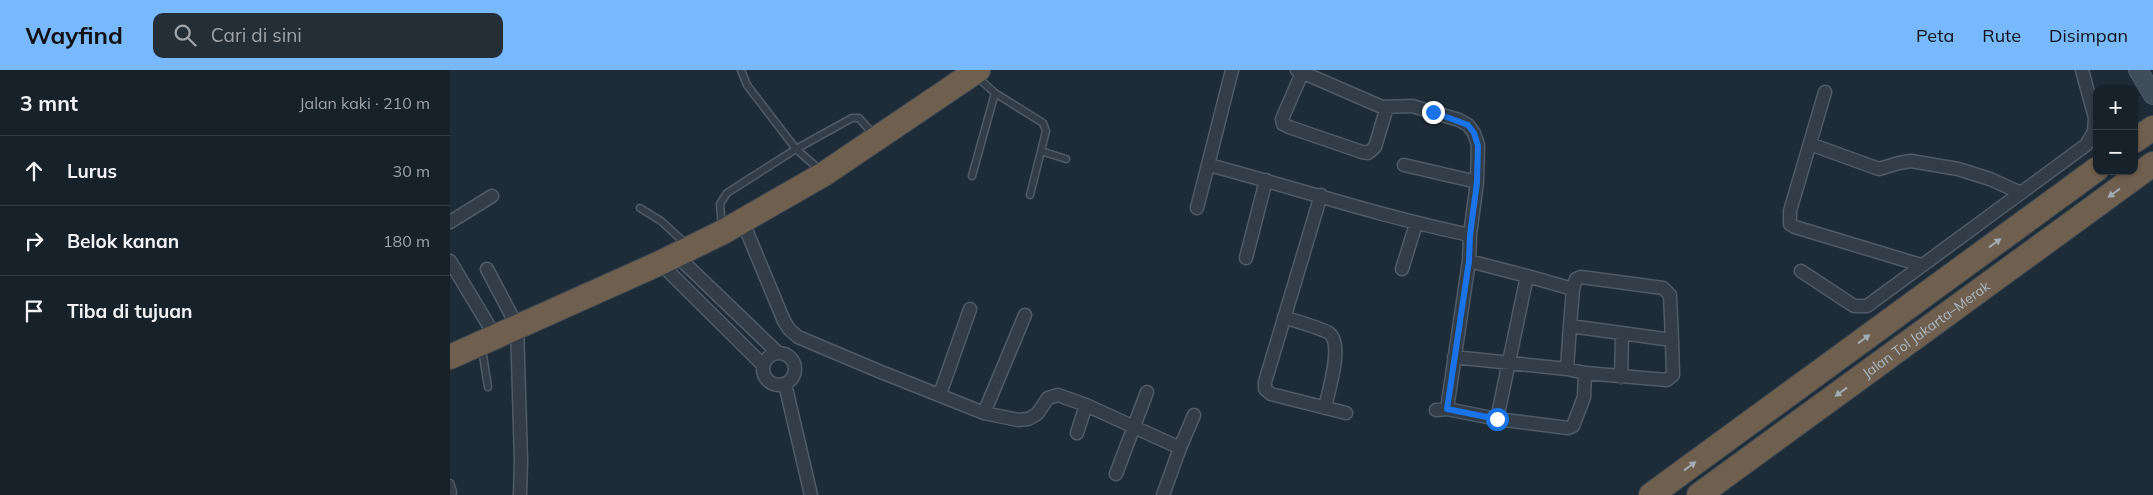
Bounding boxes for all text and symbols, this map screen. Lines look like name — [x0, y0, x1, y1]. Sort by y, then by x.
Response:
search box — [153, 13, 503, 58]
text: Wayfind — [25, 20, 123, 50]
icon: search — [171, 21, 199, 49]
text: Cari di sini — [211, 23, 302, 47]
text: Peta — [1916, 24, 1954, 47]
text: Rute — [1982, 24, 2021, 47]
text: Disimpan — [2049, 24, 2128, 47]
map controls — [2093, 85, 2138, 175]
button: + — [2093, 85, 2138, 130]
text: 3 mnt — [20, 90, 78, 116]
text: Jalan kaki · 210 m — [299, 93, 430, 113]
route end — [1422, 101, 1445, 124]
button: − — [2093, 130, 2138, 175]
icon: ahead — [20, 157, 48, 185]
text: Lurus — [67, 159, 117, 183]
text: 30 m — [393, 161, 430, 181]
one-way arrow — [2107, 188, 2121, 198]
icon: right — [20, 227, 48, 255]
text: Belok kanan — [67, 229, 179, 253]
text: 180 m — [383, 231, 430, 251]
one-way arrow — [1988, 238, 2001, 249]
street label: Jalan Tol Jakarta–Merak — [1859, 276, 1994, 382]
icon: arrive — [20, 297, 48, 325]
text: Tiba di tujuan — [67, 299, 192, 323]
one-way arrow — [1857, 334, 1870, 345]
one-way arrow — [1834, 387, 1848, 397]
route start — [1486, 408, 1509, 431]
one-way arrow — [1683, 461, 1697, 471]

